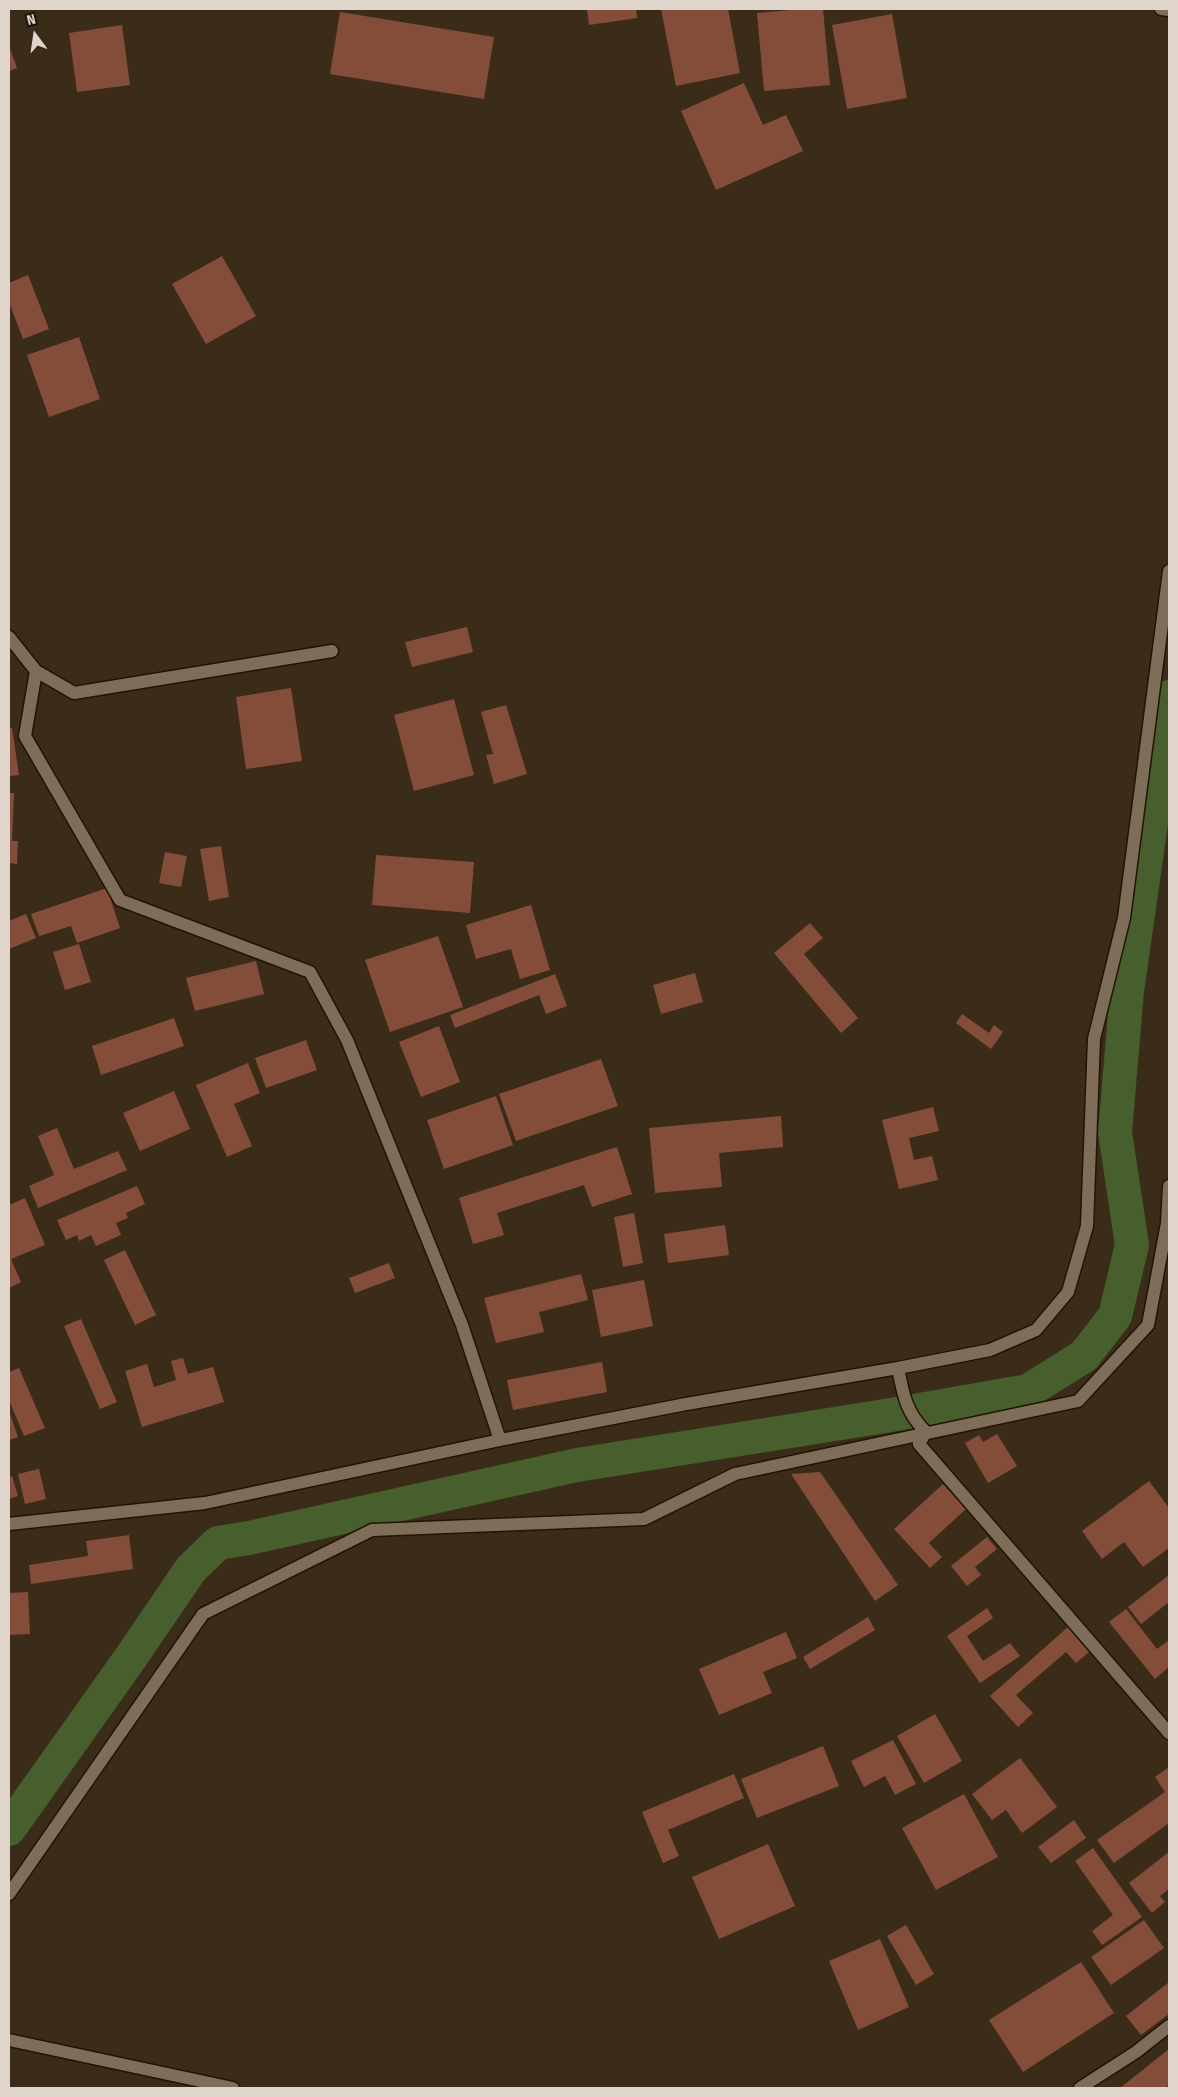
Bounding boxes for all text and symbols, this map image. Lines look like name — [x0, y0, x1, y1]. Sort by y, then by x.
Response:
north arrow — [10, 10, 60, 60]
text: N — [25, 11, 37, 29]

